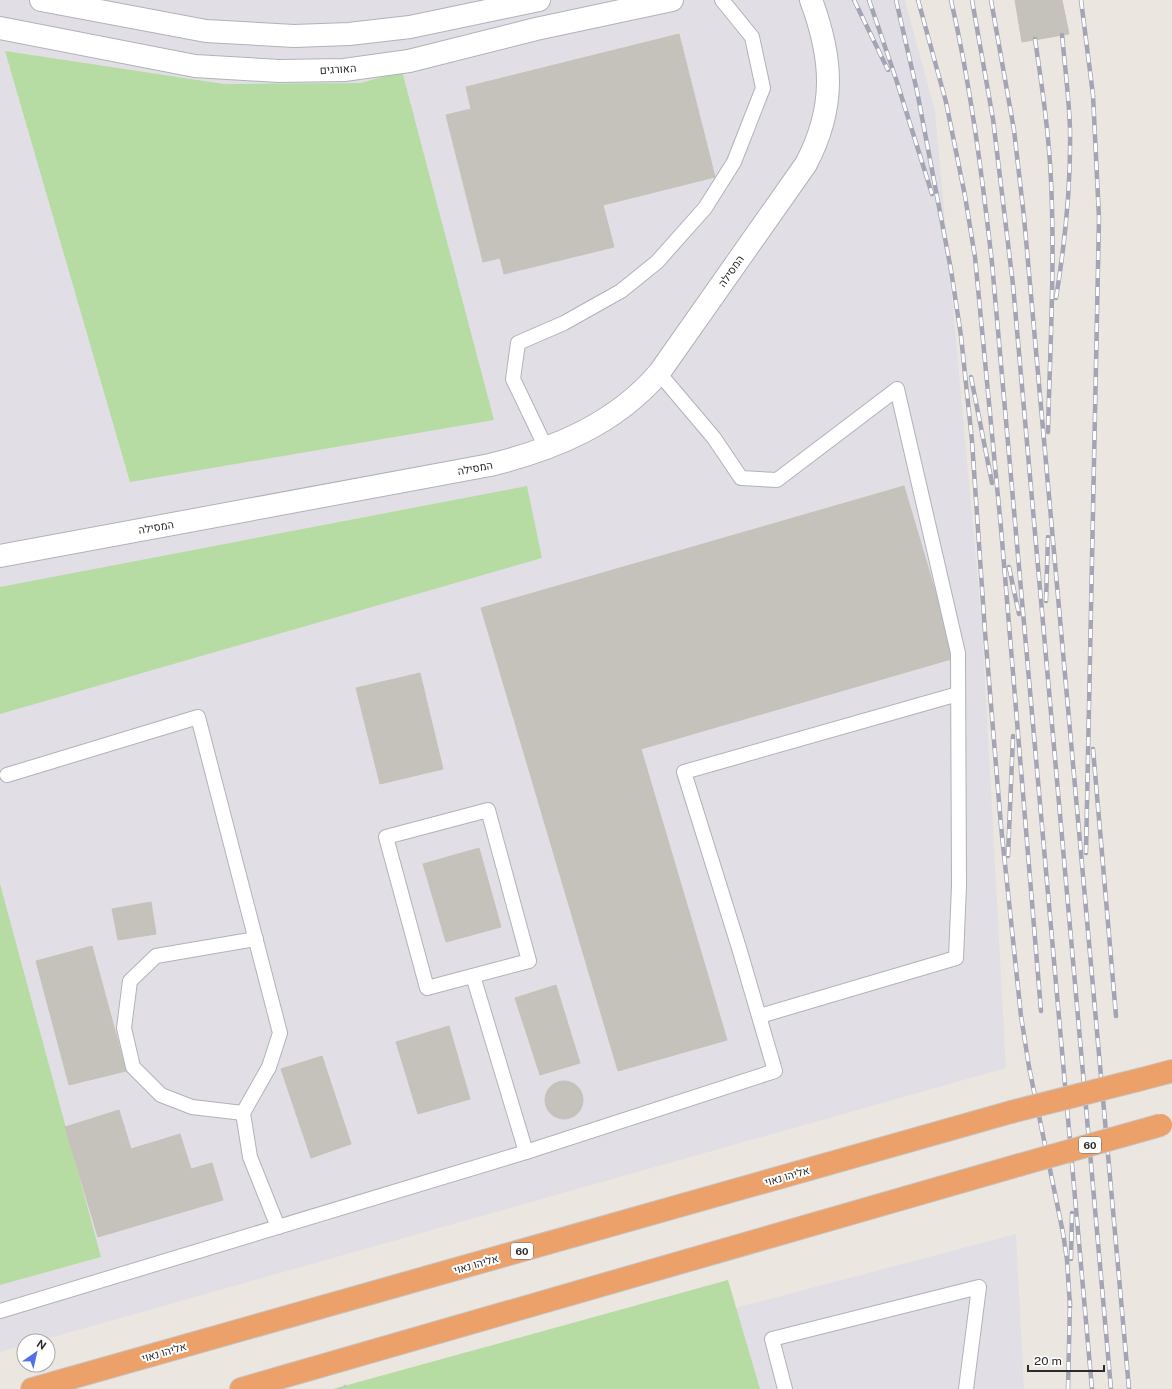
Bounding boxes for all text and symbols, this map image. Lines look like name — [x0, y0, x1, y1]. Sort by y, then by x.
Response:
street label: האורגים — [319, 62, 357, 76]
street label: המסילה — [716, 253, 746, 289]
street label: המסילה — [456, 459, 494, 477]
street label: המסילה — [137, 518, 175, 536]
road number: 60 — [1079, 1137, 1101, 1153]
street label: אליהו נאוי — [763, 1164, 811, 1188]
road number: 60 — [511, 1243, 533, 1259]
street label: אליהו נאוי — [452, 1252, 500, 1276]
north arrow — [16, 1333, 56, 1373]
text: N — [35, 1337, 49, 1352]
street label: אליהו נאוי — [140, 1340, 188, 1364]
scale bar — [1028, 1347, 1104, 1373]
text: 20 m — [1034, 1354, 1062, 1368]

